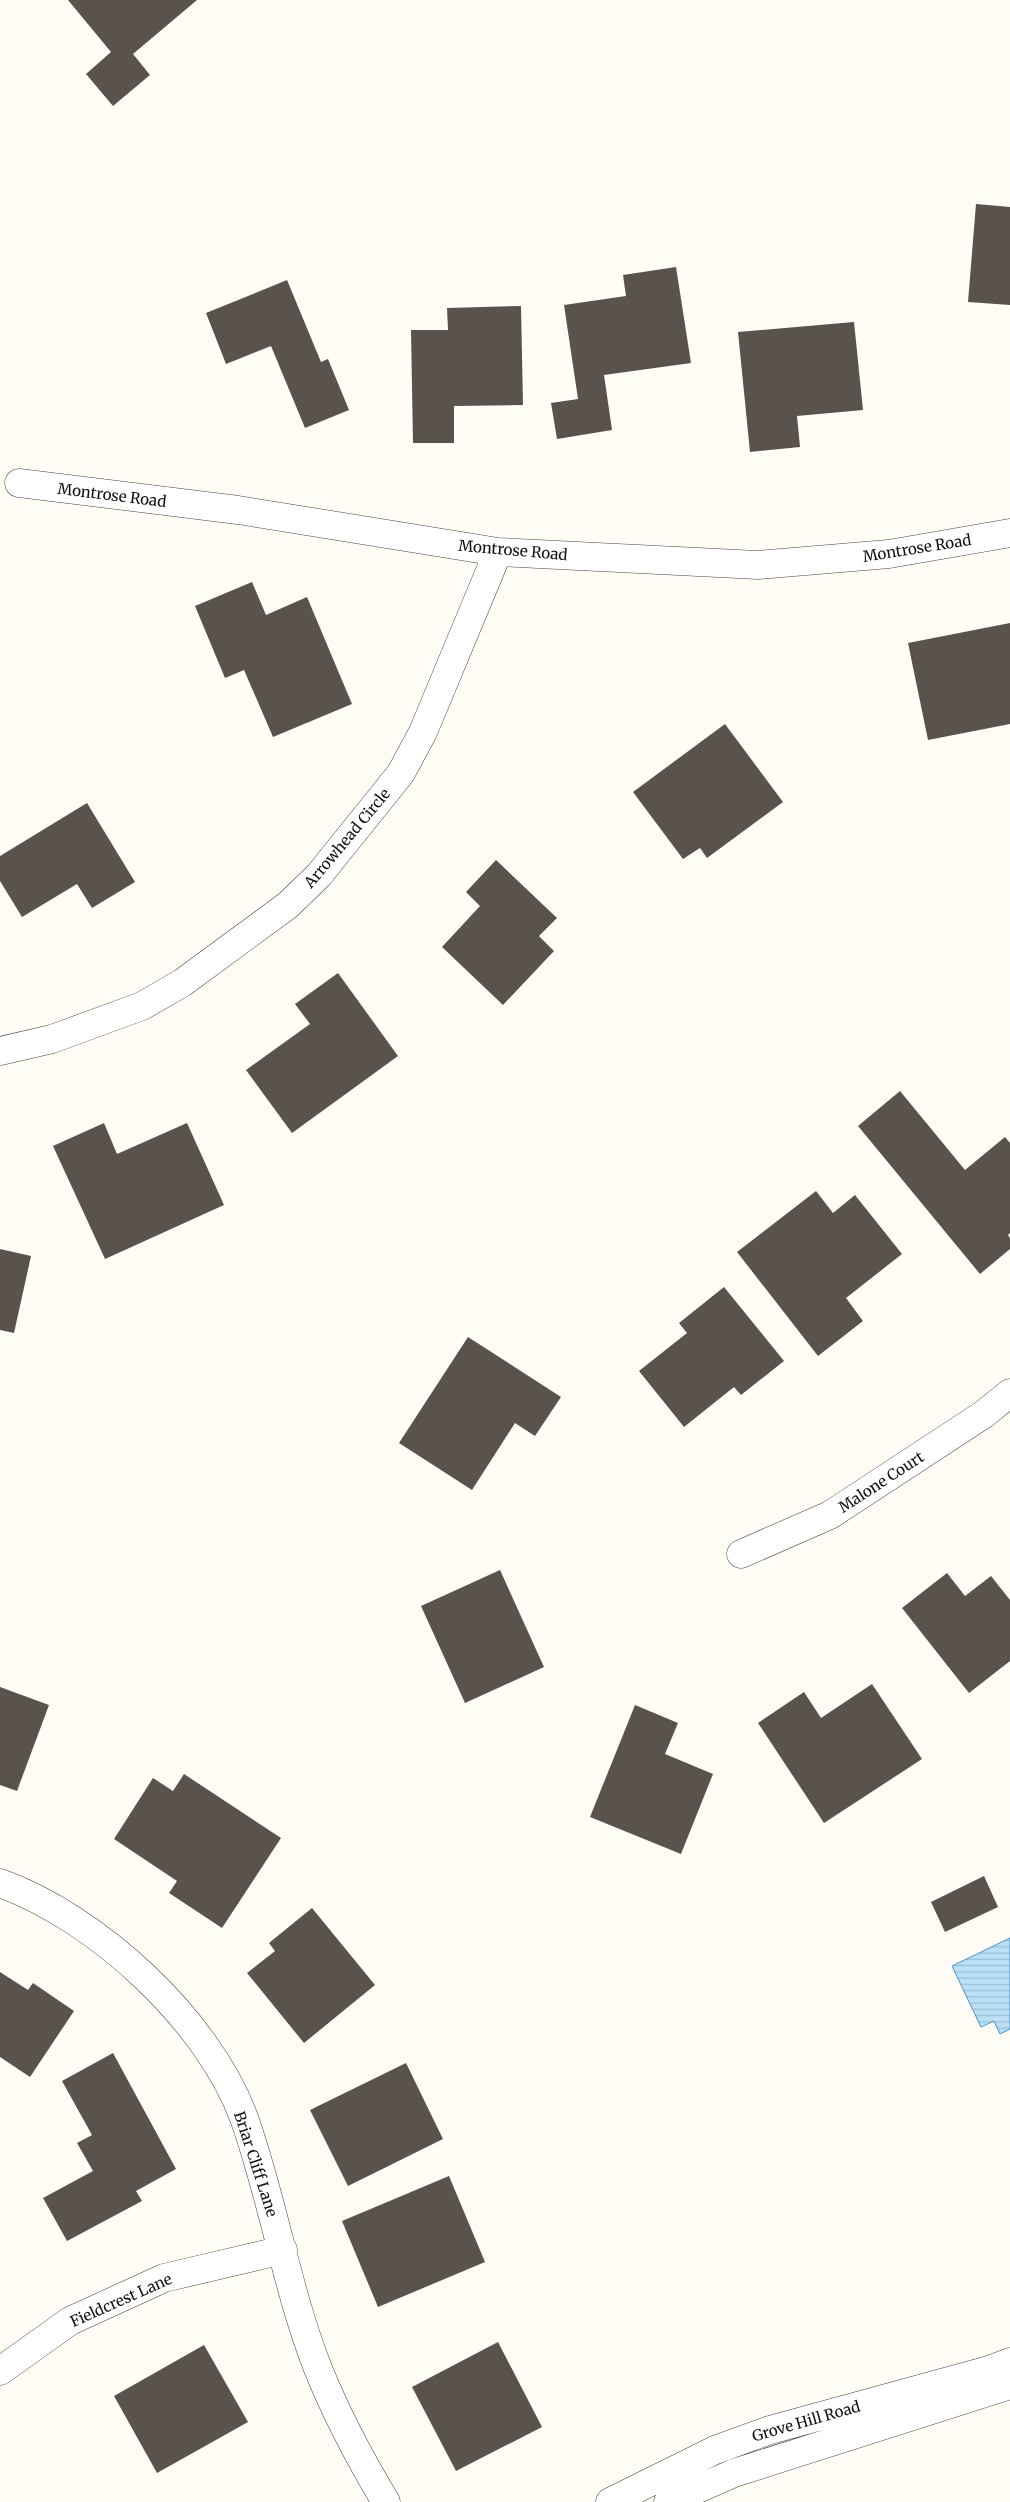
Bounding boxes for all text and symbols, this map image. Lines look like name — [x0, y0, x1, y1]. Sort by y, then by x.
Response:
street label: Montrose Road — [57, 479, 167, 511]
street label: Montrose Road — [861, 530, 973, 566]
street label: Montrose Road — [458, 536, 568, 564]
street label: Arrowhead Circle — [299, 784, 394, 892]
street label: Malone Court — [835, 1447, 927, 1517]
street label: Briar Cliff Lane — [230, 2109, 282, 2219]
street label: Fieldcrest Lane — [67, 2269, 175, 2331]
street label: Grove Hill Road — [750, 2396, 862, 2446]

